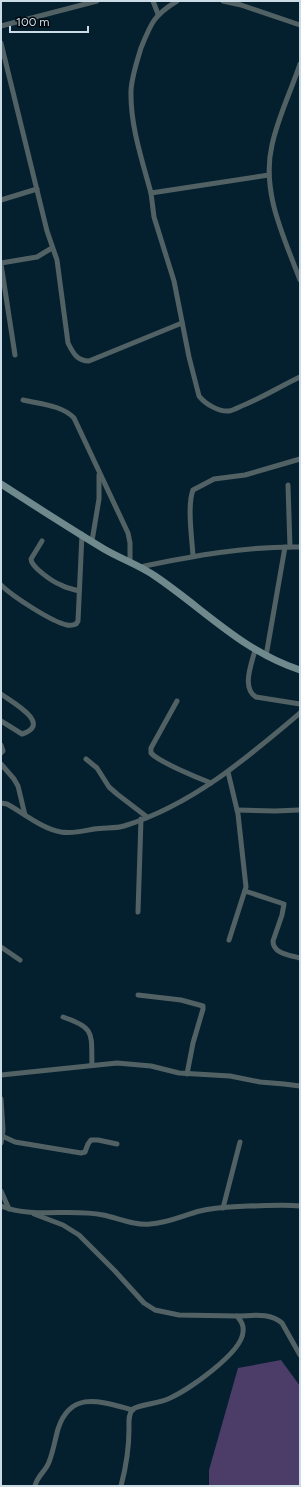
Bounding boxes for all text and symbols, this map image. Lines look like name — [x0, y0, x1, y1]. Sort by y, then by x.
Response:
scale bar — [10, 8, 88, 34]
text: 100 m — [16, 15, 50, 29]

